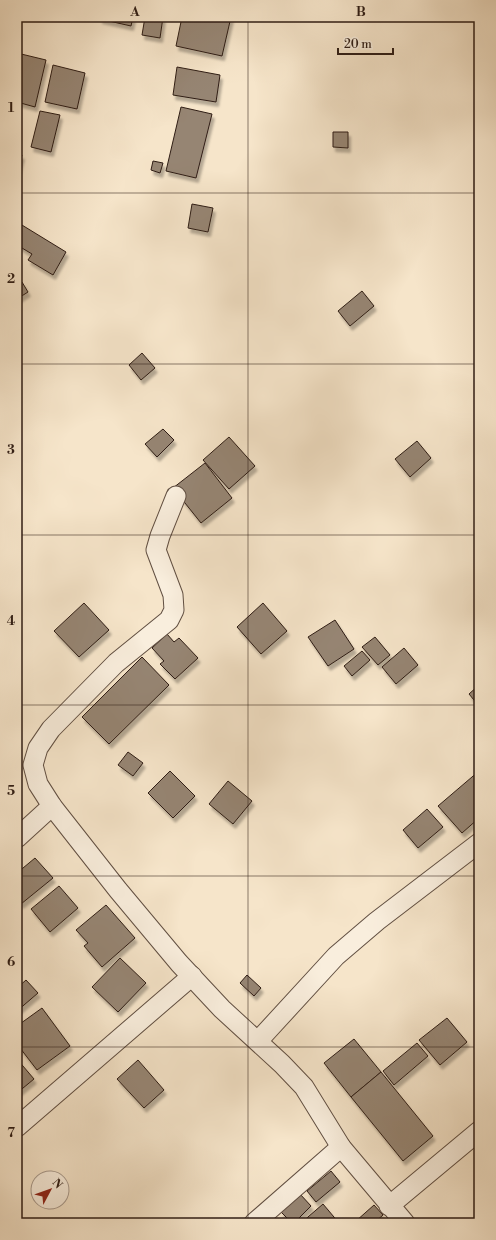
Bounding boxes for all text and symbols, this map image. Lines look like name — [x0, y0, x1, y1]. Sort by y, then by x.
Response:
text: A — [129, 4, 140, 20]
text: B — [356, 4, 366, 20]
scale bar — [338, 30, 393, 56]
text: 20 m — [344, 37, 372, 52]
text: 1 — [8, 100, 15, 116]
text: 2 — [7, 271, 15, 287]
text: 3 — [7, 442, 15, 458]
text: 4 — [7, 613, 16, 629]
text: 5 — [7, 783, 15, 799]
text: 6 — [7, 954, 15, 970]
text: 7 — [7, 1125, 15, 1141]
north arrow — [30, 1170, 70, 1210]
text: N — [49, 1176, 65, 1192]

